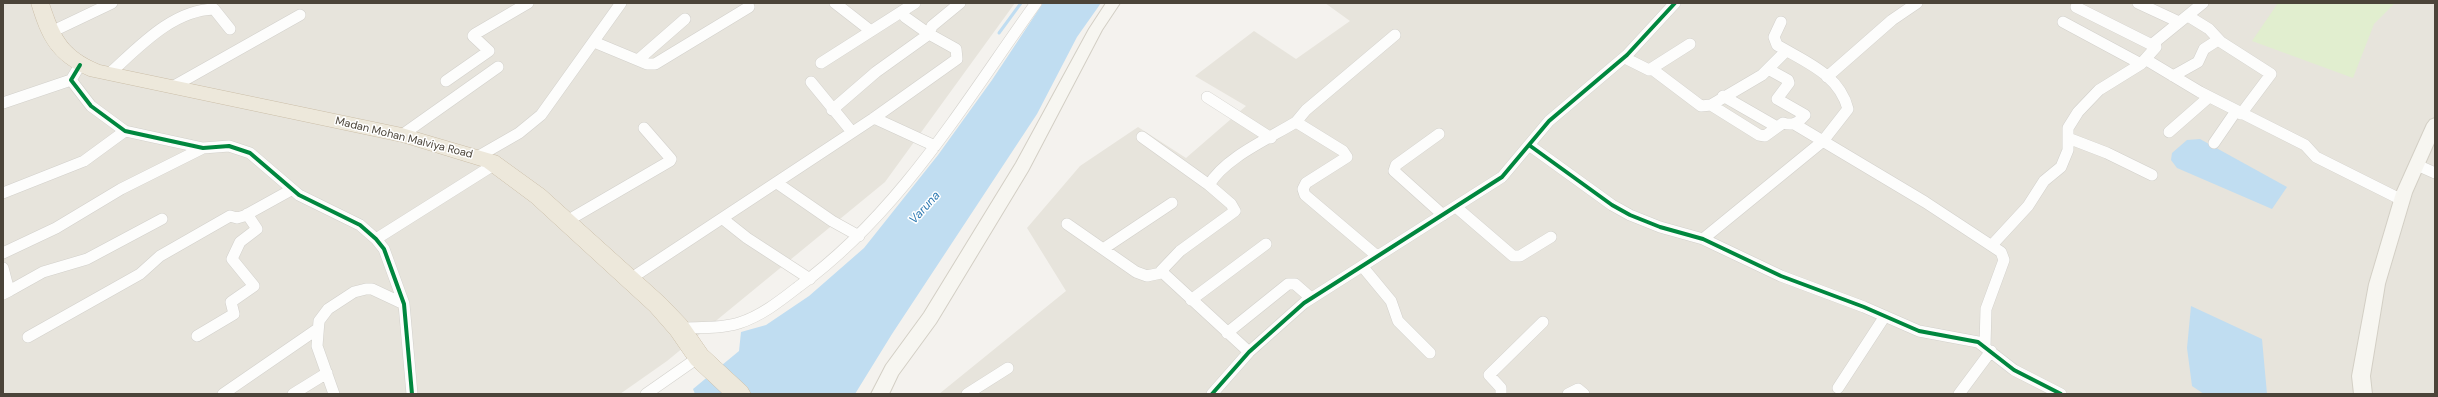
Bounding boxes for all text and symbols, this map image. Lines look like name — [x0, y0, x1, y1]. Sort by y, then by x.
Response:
street label: Madan Mohan Malviya Road — [334, 115, 474, 161]
water label: Varuna — [907, 189, 943, 227]

